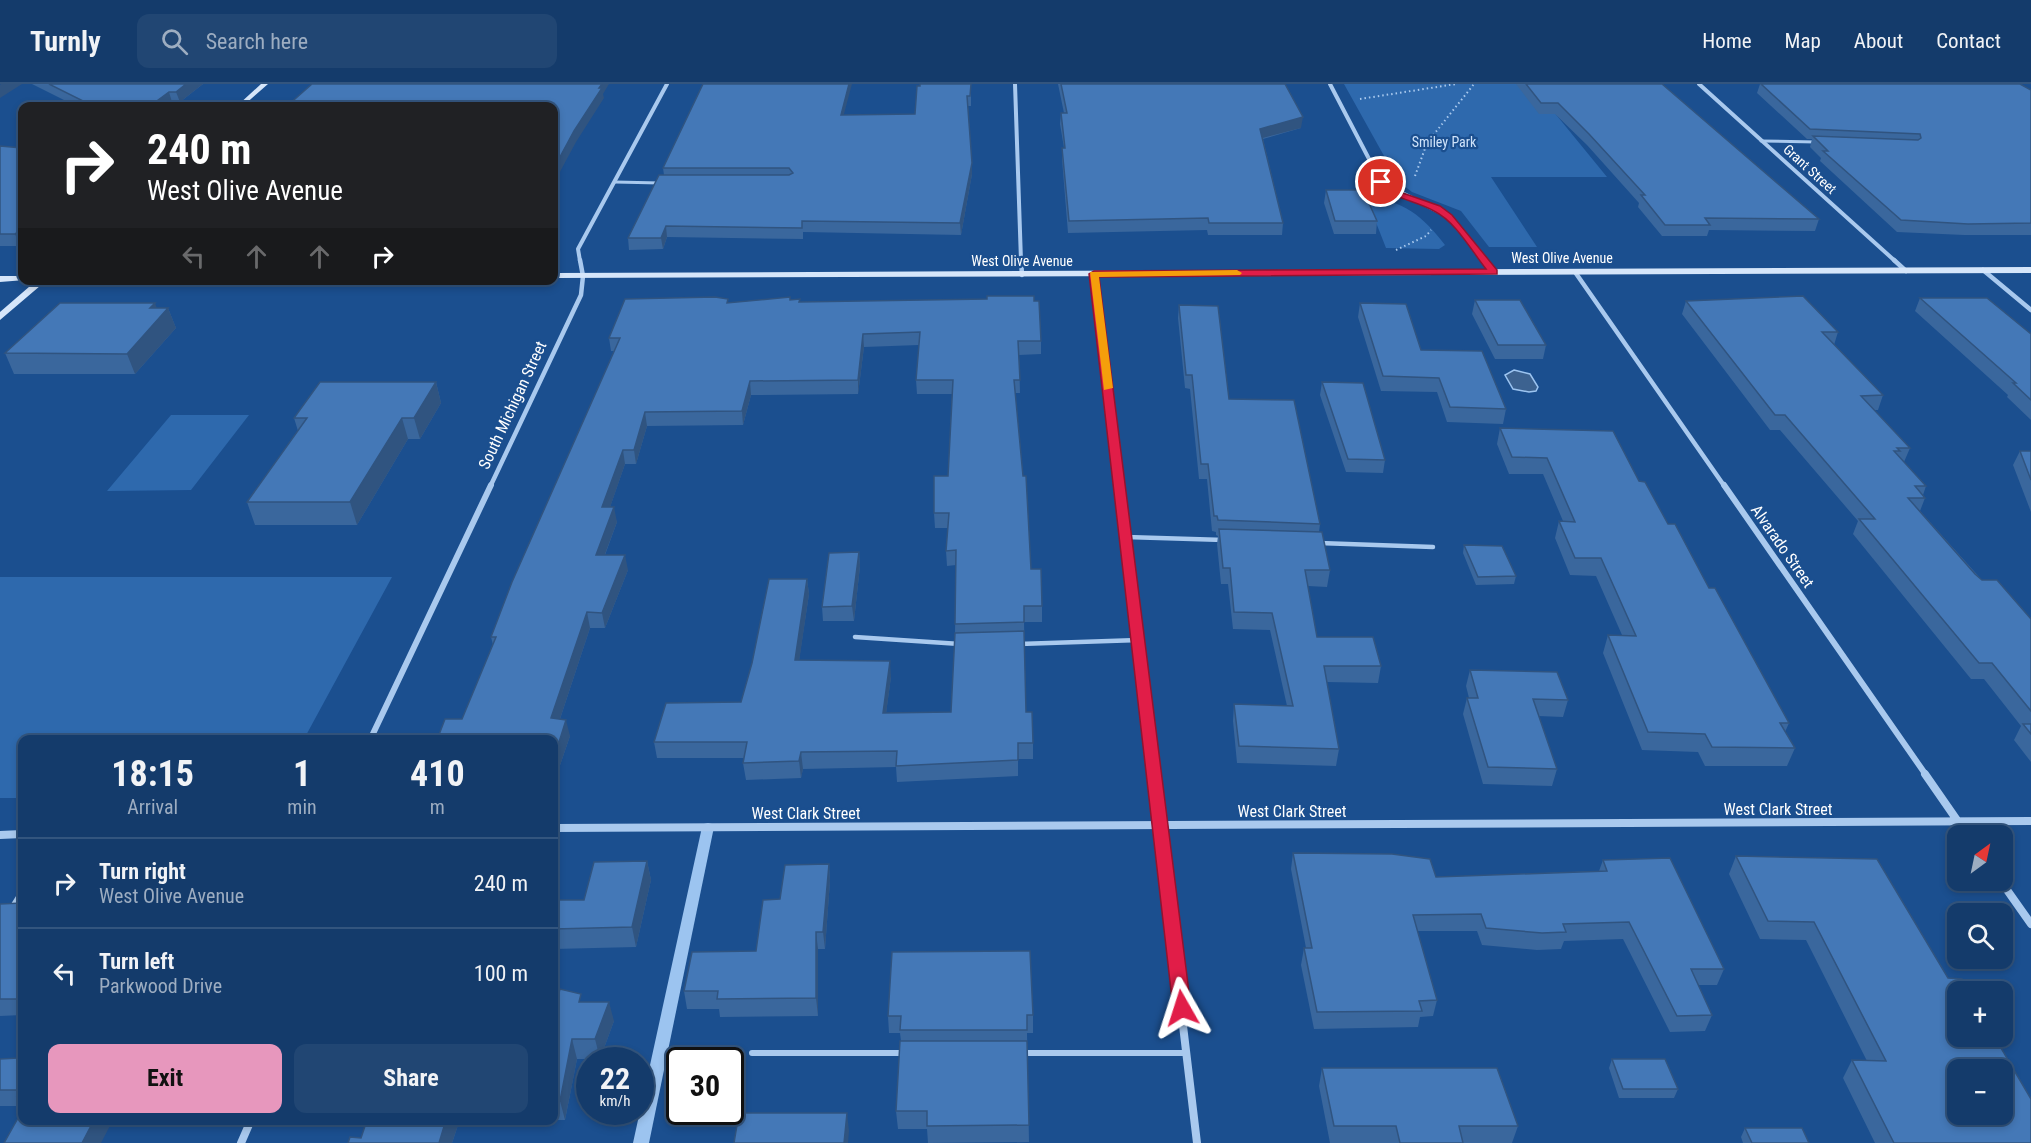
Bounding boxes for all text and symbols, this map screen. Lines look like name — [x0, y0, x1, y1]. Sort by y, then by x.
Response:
search box — [137, 14, 557, 68]
text: Turnly — [30, 25, 101, 58]
icon: search — [158, 25, 191, 58]
text: Search here — [206, 29, 308, 54]
text: Home — [1702, 29, 1752, 53]
text: Map — [1785, 29, 1821, 53]
text: About — [1854, 29, 1903, 53]
text: Contact — [1936, 29, 2001, 53]
text: 240 m — [147, 125, 252, 174]
icon: right — [48, 126, 126, 204]
park label: Smiley Park — [1412, 134, 1477, 150]
street label: Grant Street — [1780, 141, 1840, 197]
pin — [1355, 156, 1406, 207]
icon: arrive — [1364, 165, 1397, 198]
text: West Olive Avenue — [147, 175, 343, 207]
icon: left — [177, 240, 210, 273]
icon: ahead — [240, 240, 273, 273]
icon: ahead — [303, 240, 336, 273]
icon: right — [366, 240, 399, 273]
street label: West Olive Avenue — [1511, 250, 1613, 266]
street label: West Olive Avenue — [971, 253, 1073, 269]
street label: South Michigan Street — [474, 338, 551, 472]
street label: Alvarado Street — [1747, 501, 1818, 592]
text: 18:15 — [111, 753, 194, 795]
text: 1 — [293, 753, 311, 795]
text: 410 — [410, 753, 465, 795]
text: Arrival — [127, 795, 178, 819]
text: min — [287, 795, 317, 819]
text: m — [430, 795, 445, 819]
street label: West Clark Street — [1724, 800, 1833, 819]
street label: West Clark Street — [1238, 802, 1347, 821]
street label: West Clark Street — [752, 804, 861, 823]
north arrow — [1947, 825, 2013, 891]
map controls — [1947, 825, 2013, 1125]
text: Turn right — [99, 859, 186, 884]
icon: right — [48, 867, 81, 900]
text: 240 m — [474, 871, 528, 896]
text: West Olive Avenue — [99, 884, 244, 908]
button: search — [1947, 903, 2013, 969]
text: Turn left — [99, 949, 174, 974]
icon: left — [48, 957, 81, 990]
text: 100 m — [474, 961, 528, 986]
text: Parkwood Drive — [99, 974, 222, 998]
position arrow — [1150, 976, 1214, 1040]
button: + — [1947, 981, 2013, 1047]
button: Exit — [48, 1044, 282, 1113]
button: Share — [294, 1044, 528, 1113]
speed limit sign: 30 — [666, 1047, 744, 1125]
button: − — [1947, 1059, 2013, 1125]
text: 22 — [600, 1061, 630, 1096]
text: km/h — [600, 1092, 630, 1110]

